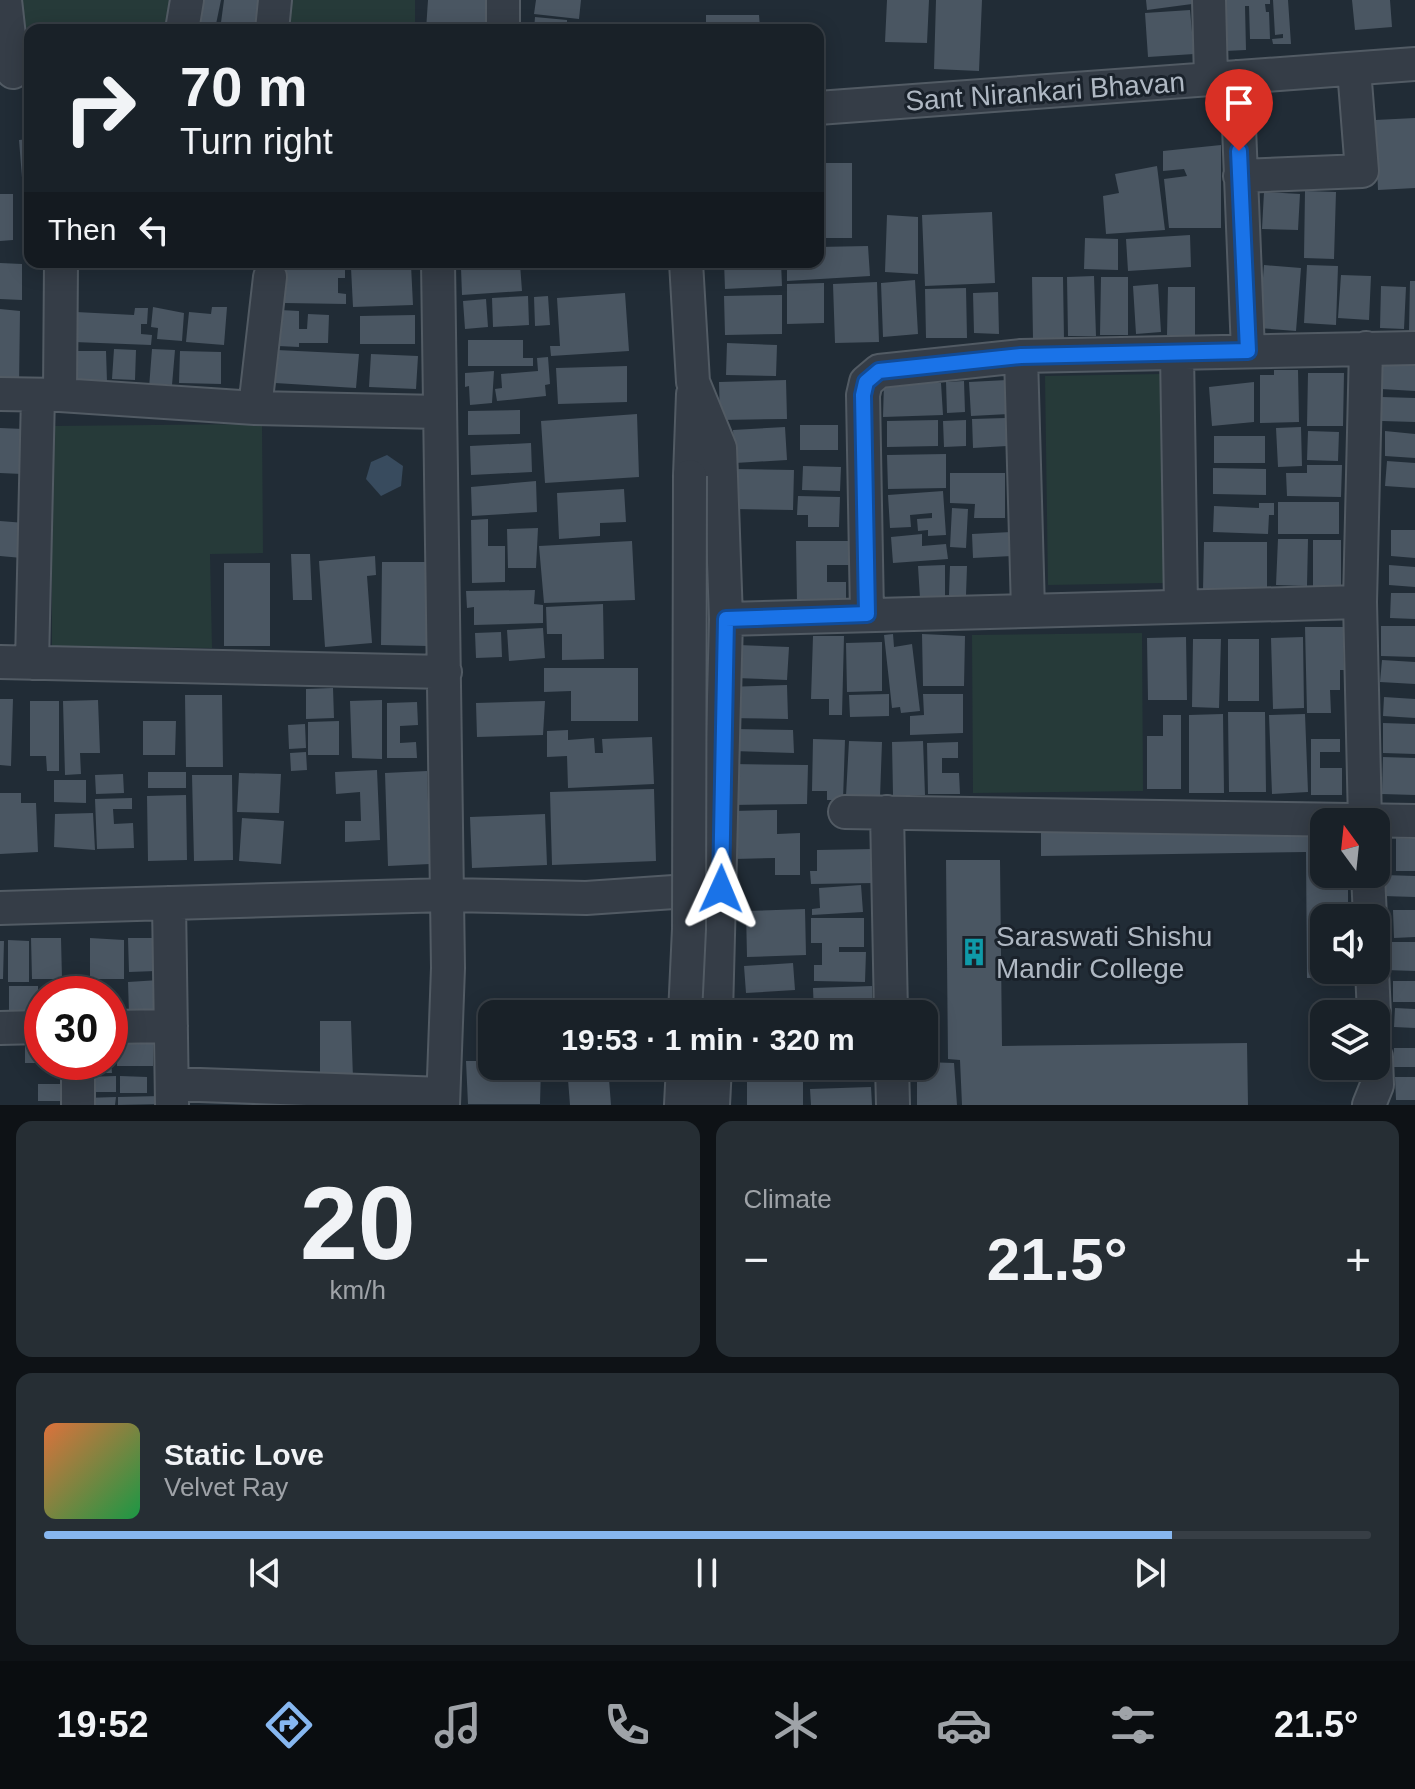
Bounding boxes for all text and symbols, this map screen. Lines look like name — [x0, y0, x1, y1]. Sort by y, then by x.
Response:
text: 70 m — [180, 55, 308, 118]
icon: right — [48, 56, 152, 160]
street label: Sant Nirankari Bhavan — [904, 66, 1186, 117]
pin — [1205, 69, 1273, 151]
icon: arrive — [1217, 81, 1261, 125]
text: Turn right — [180, 121, 333, 162]
icon: left — [132, 208, 176, 252]
text: Then — [48, 213, 116, 246]
north arrow — [1310, 808, 1390, 888]
map controls — [1310, 808, 1390, 1080]
position arrow — [679, 847, 763, 931]
button: sound — [1310, 904, 1390, 984]
place label: Saraswati Shishu Mandir College — [996, 921, 1212, 984]
building icon: Saraswati Shishu Mandir College — [959, 937, 989, 967]
speed limit sign: 30 — [24, 976, 128, 1080]
button: layers — [1310, 1000, 1390, 1080]
text: 19:53 · 1 min · 320 m — [561, 1023, 855, 1056]
text: 20 — [300, 1165, 416, 1281]
text: Climate — [744, 1184, 832, 1214]
text: 21.5° — [987, 1226, 1128, 1293]
text: − — [744, 1235, 769, 1284]
text: + — [1345, 1235, 1371, 1284]
text: km/h — [330, 1275, 386, 1305]
text: Static Love — [164, 1438, 324, 1471]
text: Velvet Ray — [164, 1472, 288, 1502]
icon: previous — [243, 1551, 287, 1595]
icon: pause — [685, 1551, 729, 1595]
icon: next — [1128, 1551, 1172, 1595]
icon: directions — [261, 1697, 317, 1753]
icon: music — [430, 1697, 486, 1753]
icon: phone — [599, 1697, 655, 1753]
icon: climate — [768, 1697, 824, 1753]
icon: car — [936, 1697, 992, 1753]
icon: filters — [1105, 1697, 1161, 1753]
text: 19:52 — [56, 1704, 148, 1745]
text: 21.5° — [1274, 1704, 1359, 1745]

